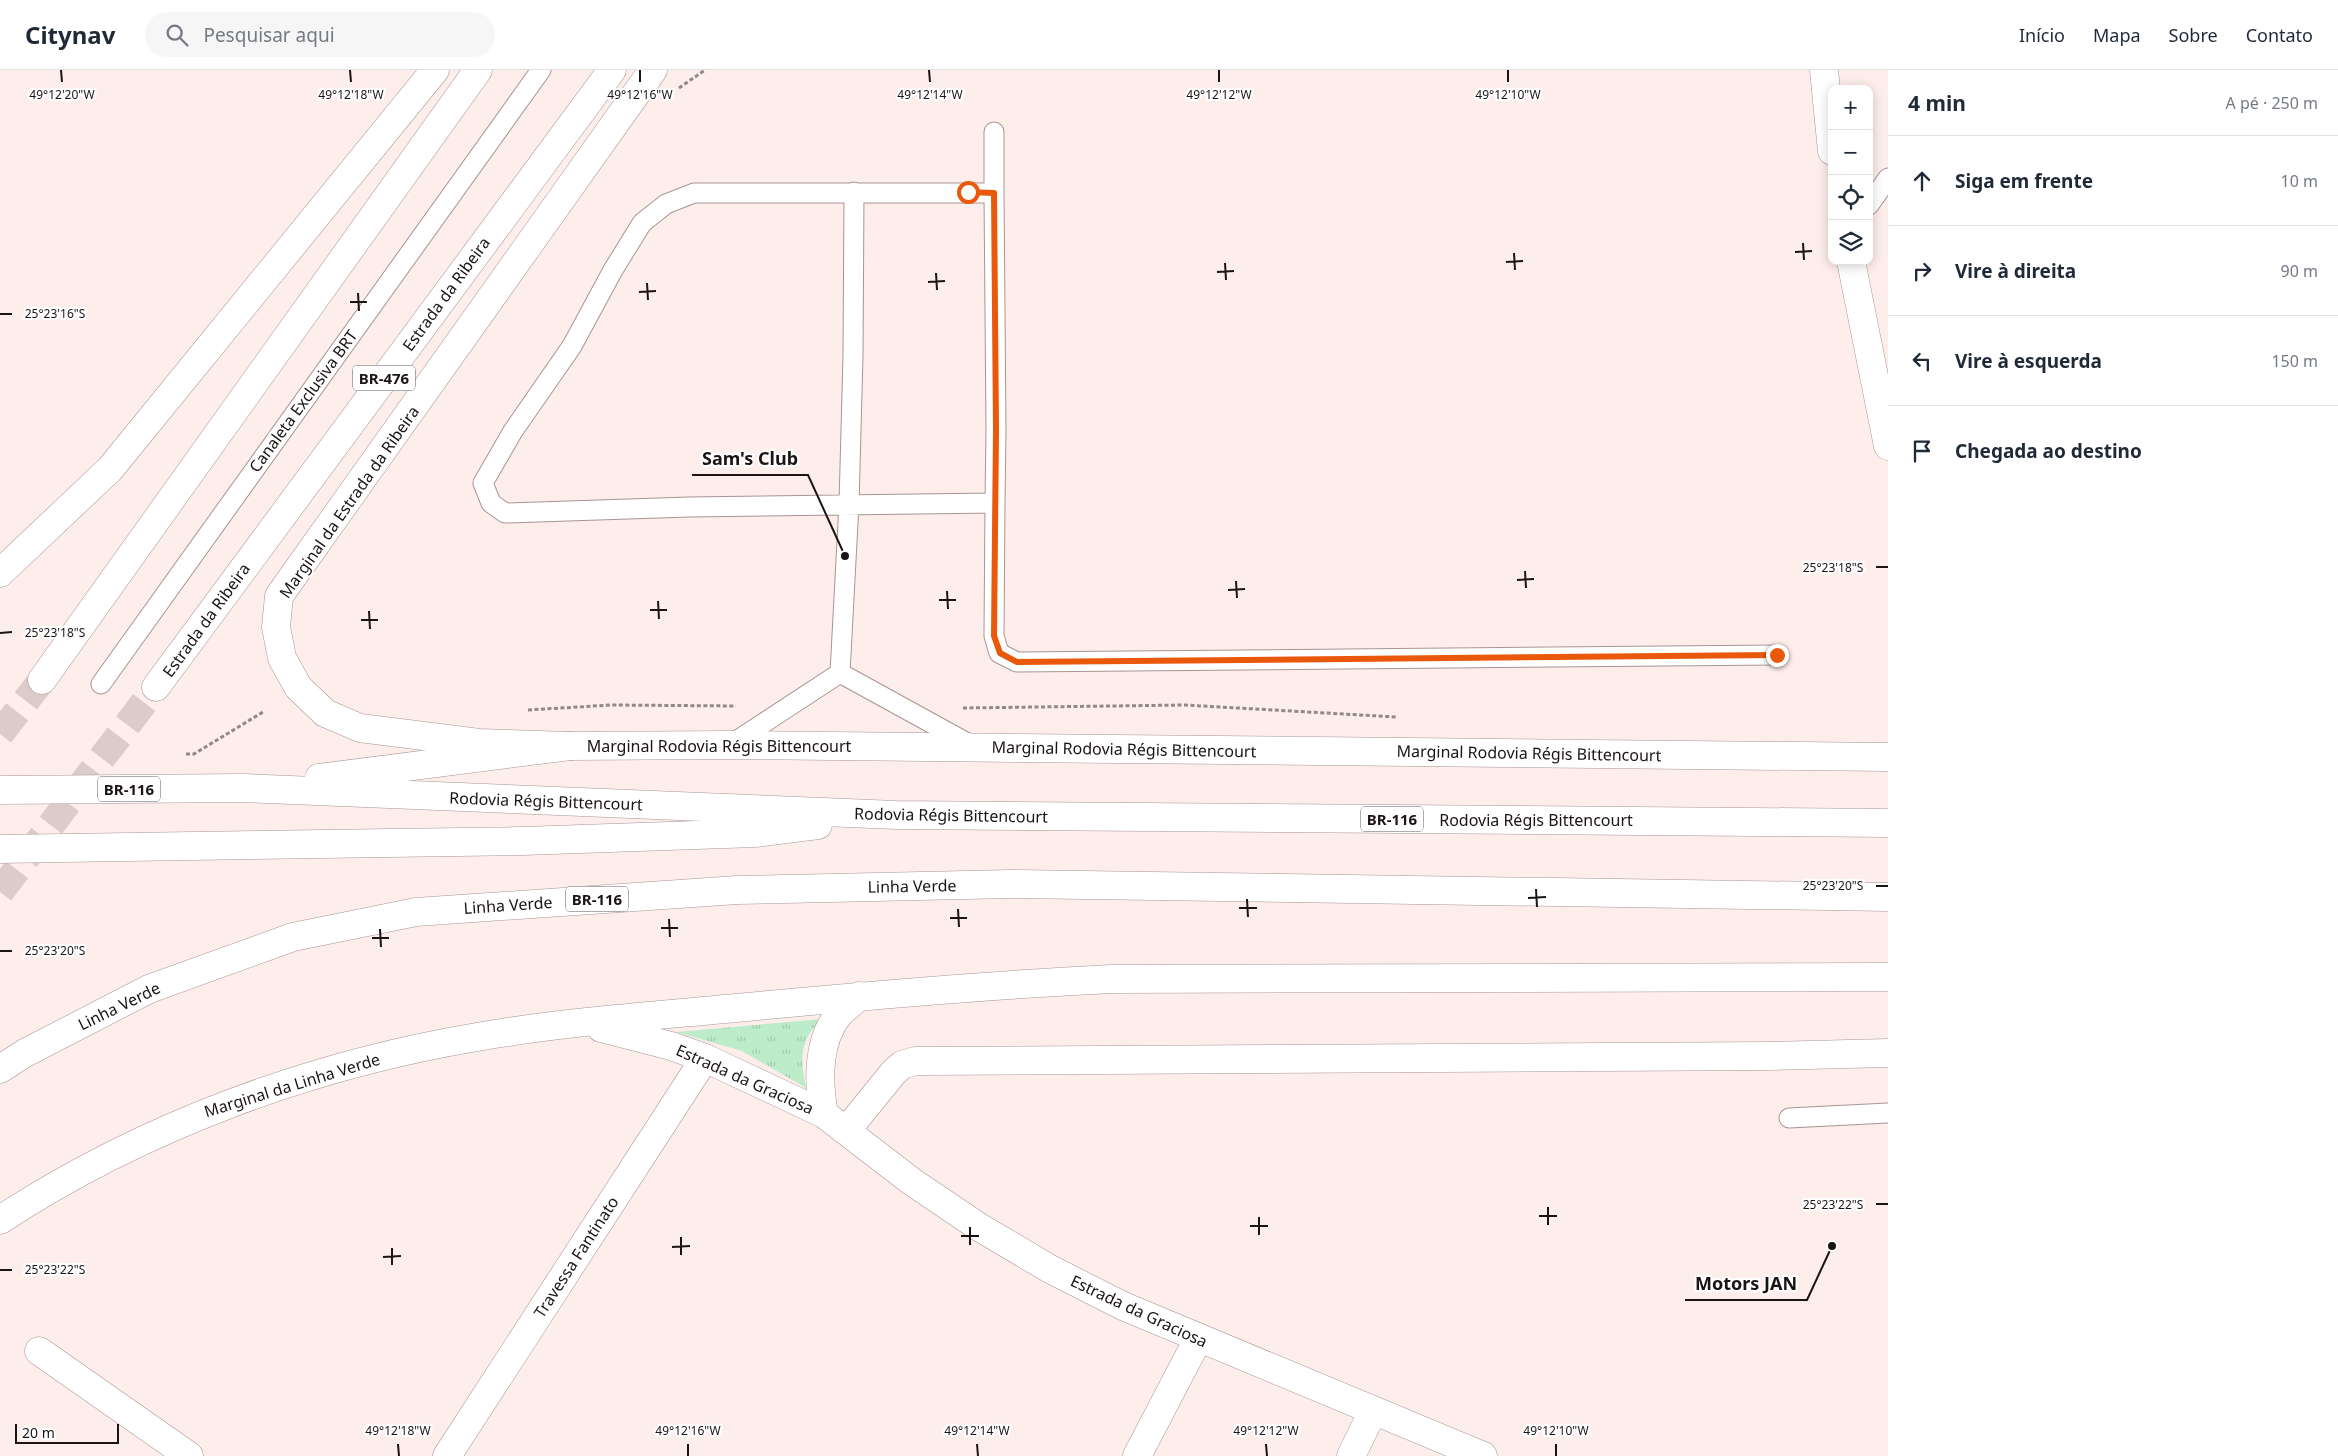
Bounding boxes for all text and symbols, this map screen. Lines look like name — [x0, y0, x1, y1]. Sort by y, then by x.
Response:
search box — [145, 12, 495, 57]
text: Citynav — [25, 18, 115, 51]
icon: search — [163, 21, 191, 49]
text: Pesquisar aqui — [203, 22, 335, 48]
text: Início — [2019, 23, 2065, 47]
text: Mapa — [2093, 23, 2141, 47]
text: Sobre — [2169, 23, 2218, 47]
text: Contato — [2246, 23, 2313, 47]
map controls — [1828, 85, 1873, 265]
button: + — [1828, 85, 1873, 130]
text: 49°12'20"W — [29, 86, 95, 103]
text: 49°12'18"W — [318, 86, 384, 103]
text: 49°12'16"W — [607, 86, 673, 103]
text: 49°12'14"W — [897, 86, 963, 103]
text: 49°12'12"W — [1186, 86, 1252, 103]
text: 49°12'10"W — [1475, 86, 1541, 103]
text: 4 min — [1908, 89, 1966, 117]
text: A pé · 250 m — [2226, 92, 2318, 114]
button: − — [1828, 130, 1873, 175]
icon: ahead — [1908, 167, 1936, 195]
text: Siga em frente — [1955, 168, 2093, 194]
text: 10 m — [2281, 170, 2318, 192]
button: locate — [1828, 175, 1873, 220]
route start — [957, 181, 980, 204]
button: layers — [1828, 220, 1873, 265]
street label: Estrada da Ribeira — [397, 233, 495, 355]
icon: right — [1908, 257, 1936, 285]
text: Vire à direita — [1955, 258, 2076, 284]
text: 90 m — [2281, 260, 2318, 282]
text: 25°23'16"S — [25, 305, 86, 322]
street label: Canaleta Exclusiva BRT — [244, 325, 362, 477]
icon: left — [1908, 347, 1936, 375]
text: Vire à esquerda — [1955, 348, 2102, 374]
text: 150 m — [2271, 350, 2318, 372]
road number: BR-476 — [353, 366, 415, 390]
street label: Marginal da Estrada da Ribeira — [274, 402, 424, 602]
icon: arrive — [1908, 437, 1936, 465]
text: Chegada ao destino — [1955, 438, 2142, 464]
callout: Sam's Club — [692, 442, 808, 475]
text: Sam's Club — [702, 446, 798, 470]
street label: Estrada da Ribeira — [157, 559, 255, 681]
text: 25°23'18"S — [1803, 559, 1864, 576]
text: 25°23'18"S — [25, 624, 86, 641]
route end — [1766, 644, 1789, 667]
street label: Marginal Rodovia Régis Bittencourt — [587, 735, 852, 757]
street label: Marginal Rodovia Régis Bittencourt — [991, 736, 1257, 762]
street label: Marginal Rodovia Régis Bittencourt — [1396, 740, 1662, 766]
road number: BR-116 — [98, 776, 160, 802]
street label: Rodovia Régis Bittencourt — [449, 787, 643, 815]
street label: Rodovia Régis Bittencourt — [854, 802, 1048, 828]
road number: BR-116 — [1361, 806, 1423, 832]
street label: Rodovia Régis Bittencourt — [1439, 809, 1633, 831]
street label: Linha Verde — [867, 874, 957, 898]
text: 25°23'20"S — [1803, 877, 1864, 894]
road number: BR-116 — [566, 886, 628, 912]
street label: Linha Verde — [463, 891, 553, 919]
text: 25°23'20"S — [25, 942, 86, 959]
street label: Linha Verde — [74, 977, 164, 1035]
street label: Estrada da Graciosa — [673, 1039, 817, 1119]
street label: Marginal da Linha Verde — [201, 1048, 383, 1122]
street label: Travessa Fantinato — [529, 1192, 623, 1322]
text: 25°23'22"S — [1803, 1196, 1864, 1213]
text: 25°23'22"S — [25, 1261, 86, 1278]
callout: Motors JAN — [1685, 1267, 1807, 1300]
street label: Estrada da Graciosa — [1067, 1270, 1211, 1352]
text: Motors JAN — [1695, 1271, 1797, 1295]
scale bar — [15, 1421, 119, 1444]
text: 49°12'18"W — [365, 1422, 431, 1439]
text: 49°12'16"W — [655, 1422, 721, 1439]
text: 49°12'14"W — [944, 1422, 1010, 1439]
text: 49°12'12"W — [1233, 1422, 1299, 1439]
text: 49°12'10"W — [1523, 1422, 1589, 1439]
text: 20 m — [22, 1423, 55, 1442]

